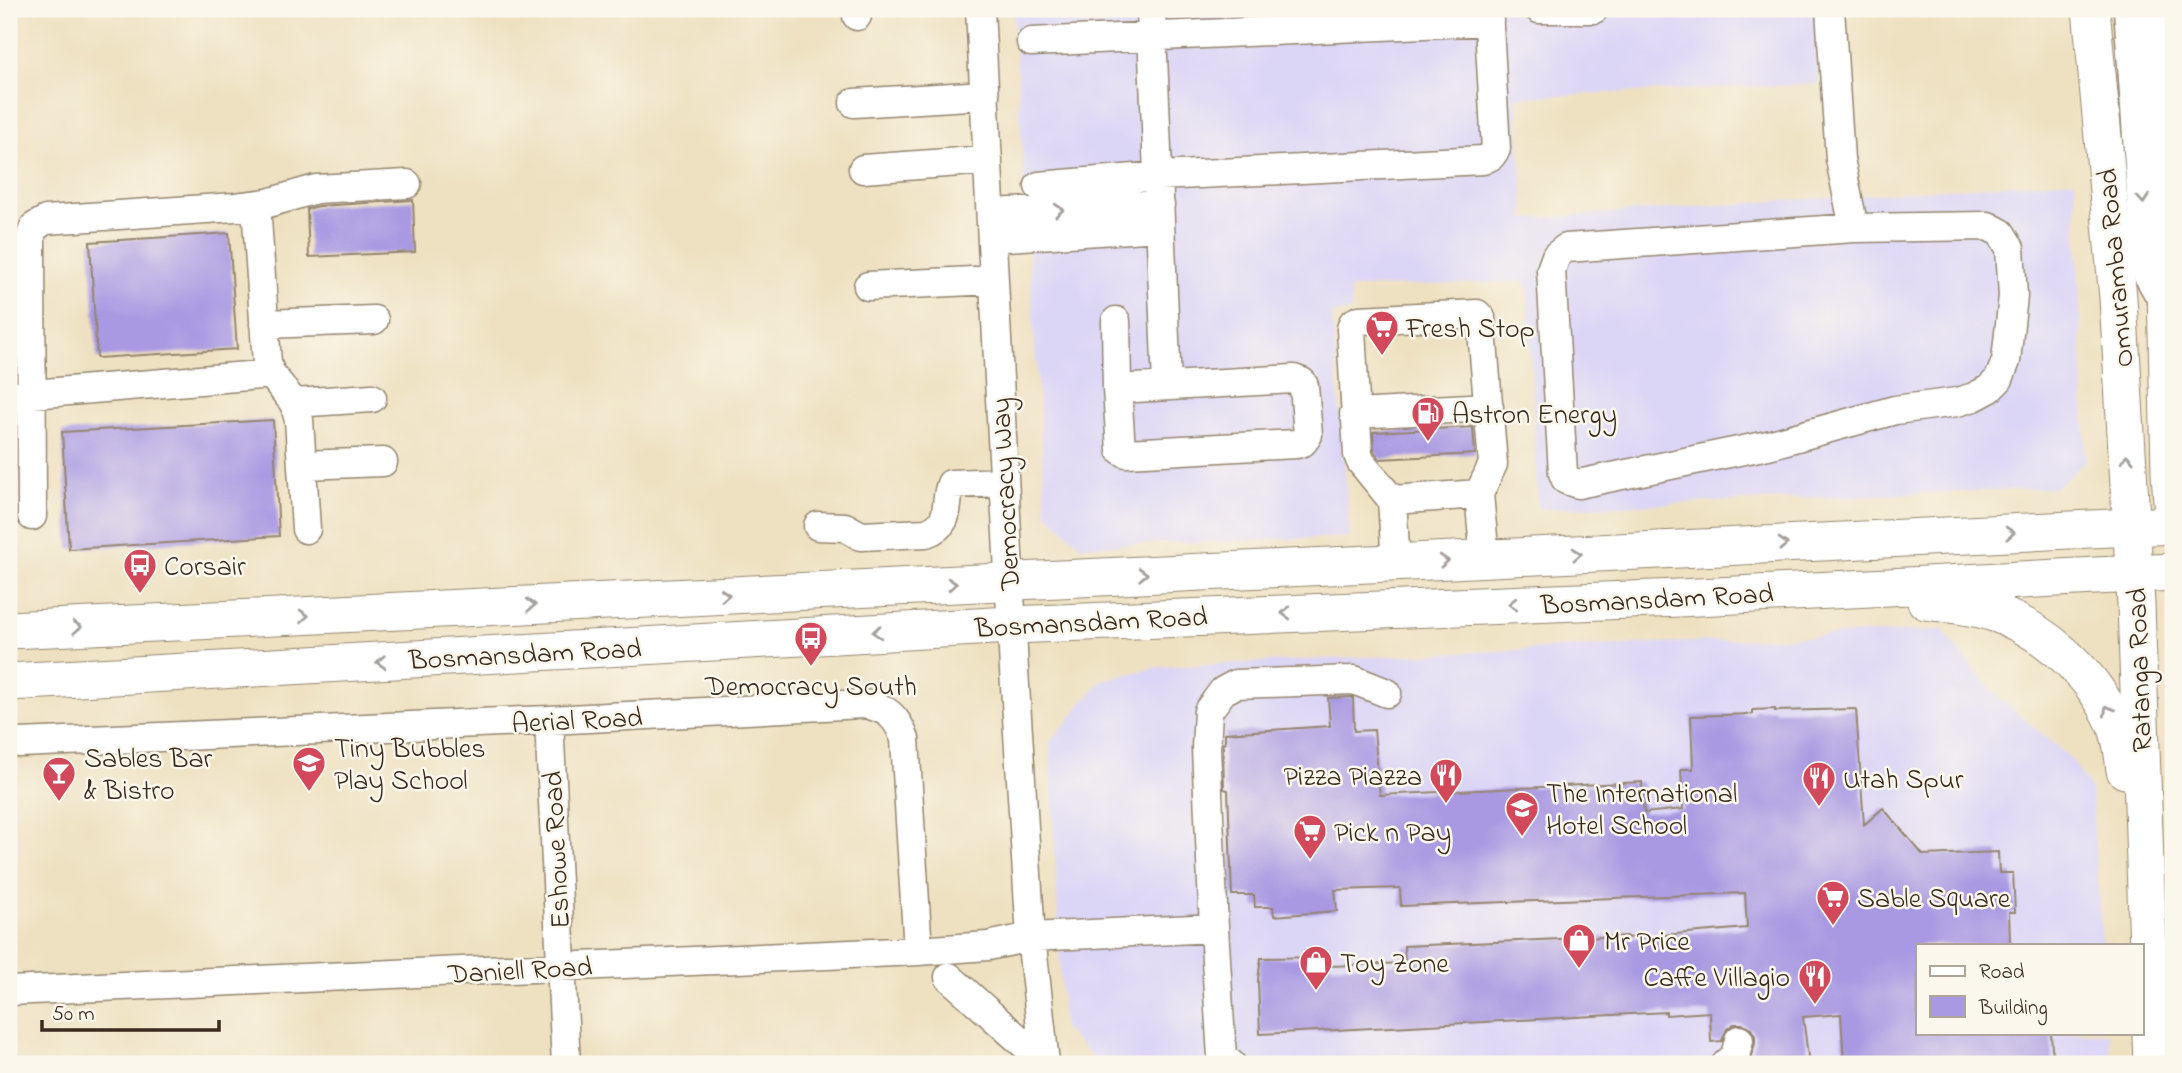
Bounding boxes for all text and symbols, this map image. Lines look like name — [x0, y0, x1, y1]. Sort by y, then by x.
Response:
street label: Omuramba Road — [2088, 166, 2147, 369]
one-way arrow — [2135, 194, 2150, 205]
one-way arrow — [1053, 203, 1064, 218]
supermarket icon: Fresh Stop — [1363, 308, 1401, 357]
place label: Fresh Stop — [1405, 310, 1535, 351]
fuel station icon: Astron Energy — [1409, 394, 1447, 443]
street label: Democracy Way — [982, 396, 1033, 592]
place label: Astron Energy — [1452, 396, 1617, 437]
one-way arrow — [2120, 453, 2135, 464]
one-way arrow — [2005, 526, 2016, 541]
one-way arrow — [1777, 537, 1788, 552]
bus stop icon: Corsair — [121, 546, 159, 595]
one-way arrow — [1572, 547, 1583, 562]
place label: Corsair — [164, 548, 246, 589]
one-way arrow — [1439, 554, 1450, 569]
one-way arrow — [1138, 567, 1149, 582]
street label: Bosmansdam Road — [1539, 575, 1775, 628]
one-way arrow — [947, 577, 958, 592]
street label: Ratanga Road — [2118, 587, 2165, 753]
one-way arrow — [720, 588, 731, 603]
one-way arrow — [526, 597, 537, 612]
one-way arrow — [1507, 597, 1518, 612]
street label: Bosmansdam Road — [973, 598, 1209, 651]
one-way arrow — [1280, 605, 1291, 620]
one-way arrow — [299, 608, 310, 623]
bus stop icon: Democracy South — [792, 619, 830, 668]
one-way arrow — [72, 620, 83, 635]
one-way arrow — [871, 625, 882, 640]
street label: Bosmansdam Road — [407, 630, 643, 683]
one-way arrow — [375, 654, 386, 669]
place label: Democracy South — [704, 668, 917, 709]
street label: Aerial Road — [511, 699, 644, 746]
one-way arrow — [2103, 704, 2116, 717]
place label: Tiny Bubbles Play School — [334, 730, 486, 803]
place label: Sables Bar & Bistro — [84, 740, 213, 813]
school or university icon: Tiny Bubbles Play School — [290, 744, 328, 793]
bar icon: Sables Bar & Bistro — [40, 754, 78, 803]
restaurant icon: Pizza Piazza — [1427, 756, 1465, 805]
place label: Pizza Piazza — [1284, 758, 1422, 799]
restaurant icon: Utah Spur — [1800, 759, 1838, 808]
place label: Utah Spur — [1843, 761, 1964, 802]
street label: Eshowe Road — [534, 770, 583, 930]
place label: The International Hotel School — [1546, 775, 1737, 848]
school or university icon: The International Hotel School — [1503, 789, 1541, 838]
supermarket icon: Pick n Pay — [1291, 812, 1329, 861]
place label: Pick n Pay — [1334, 814, 1451, 855]
supermarket icon: Sable Square — [1814, 878, 1852, 927]
place label: Sable Square — [1857, 880, 2011, 921]
shop icon: Mr Price — [1560, 921, 1598, 970]
place label: Mr Price — [1604, 923, 1690, 964]
shop icon: Toy Zone — [1297, 943, 1335, 992]
legend — [1916, 944, 2144, 1034]
place label: Toy Zone — [1340, 945, 1449, 986]
street label: Daniell Road — [446, 948, 594, 997]
restaurant icon: Caffe Villagio — [1796, 957, 1834, 1006]
text: Road — [1979, 958, 2025, 988]
place label: Caffe Villagio — [1644, 959, 1790, 1000]
scale bar — [42, 989, 219, 1033]
text: Building — [1978, 994, 2048, 1026]
text: 50 m — [52, 1000, 95, 1030]

